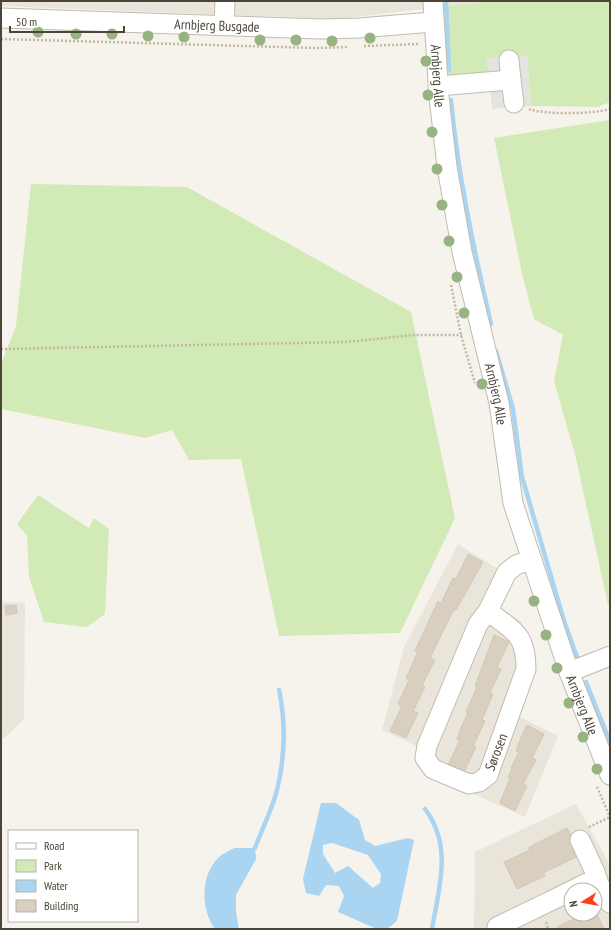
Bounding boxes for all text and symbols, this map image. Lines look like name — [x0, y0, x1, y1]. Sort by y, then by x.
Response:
scale bar — [10, 8, 124, 34]
text: 50 m — [16, 14, 37, 29]
street label: Arnbjerg Busgade — [174, 15, 260, 36]
street label: Arnbjerg Alle — [427, 44, 449, 108]
street label: Arnbjerg Alle — [481, 361, 511, 426]
street label: Arnbjerg Alle — [562, 672, 602, 738]
street label: Sørosen — [481, 731, 511, 773]
legend — [8, 830, 138, 922]
text: Road — [44, 838, 64, 853]
text: Park — [44, 858, 62, 873]
text: Water — [44, 878, 69, 893]
north arrow — [563, 882, 603, 922]
text: Building — [44, 898, 79, 913]
text: N — [566, 900, 581, 908]

